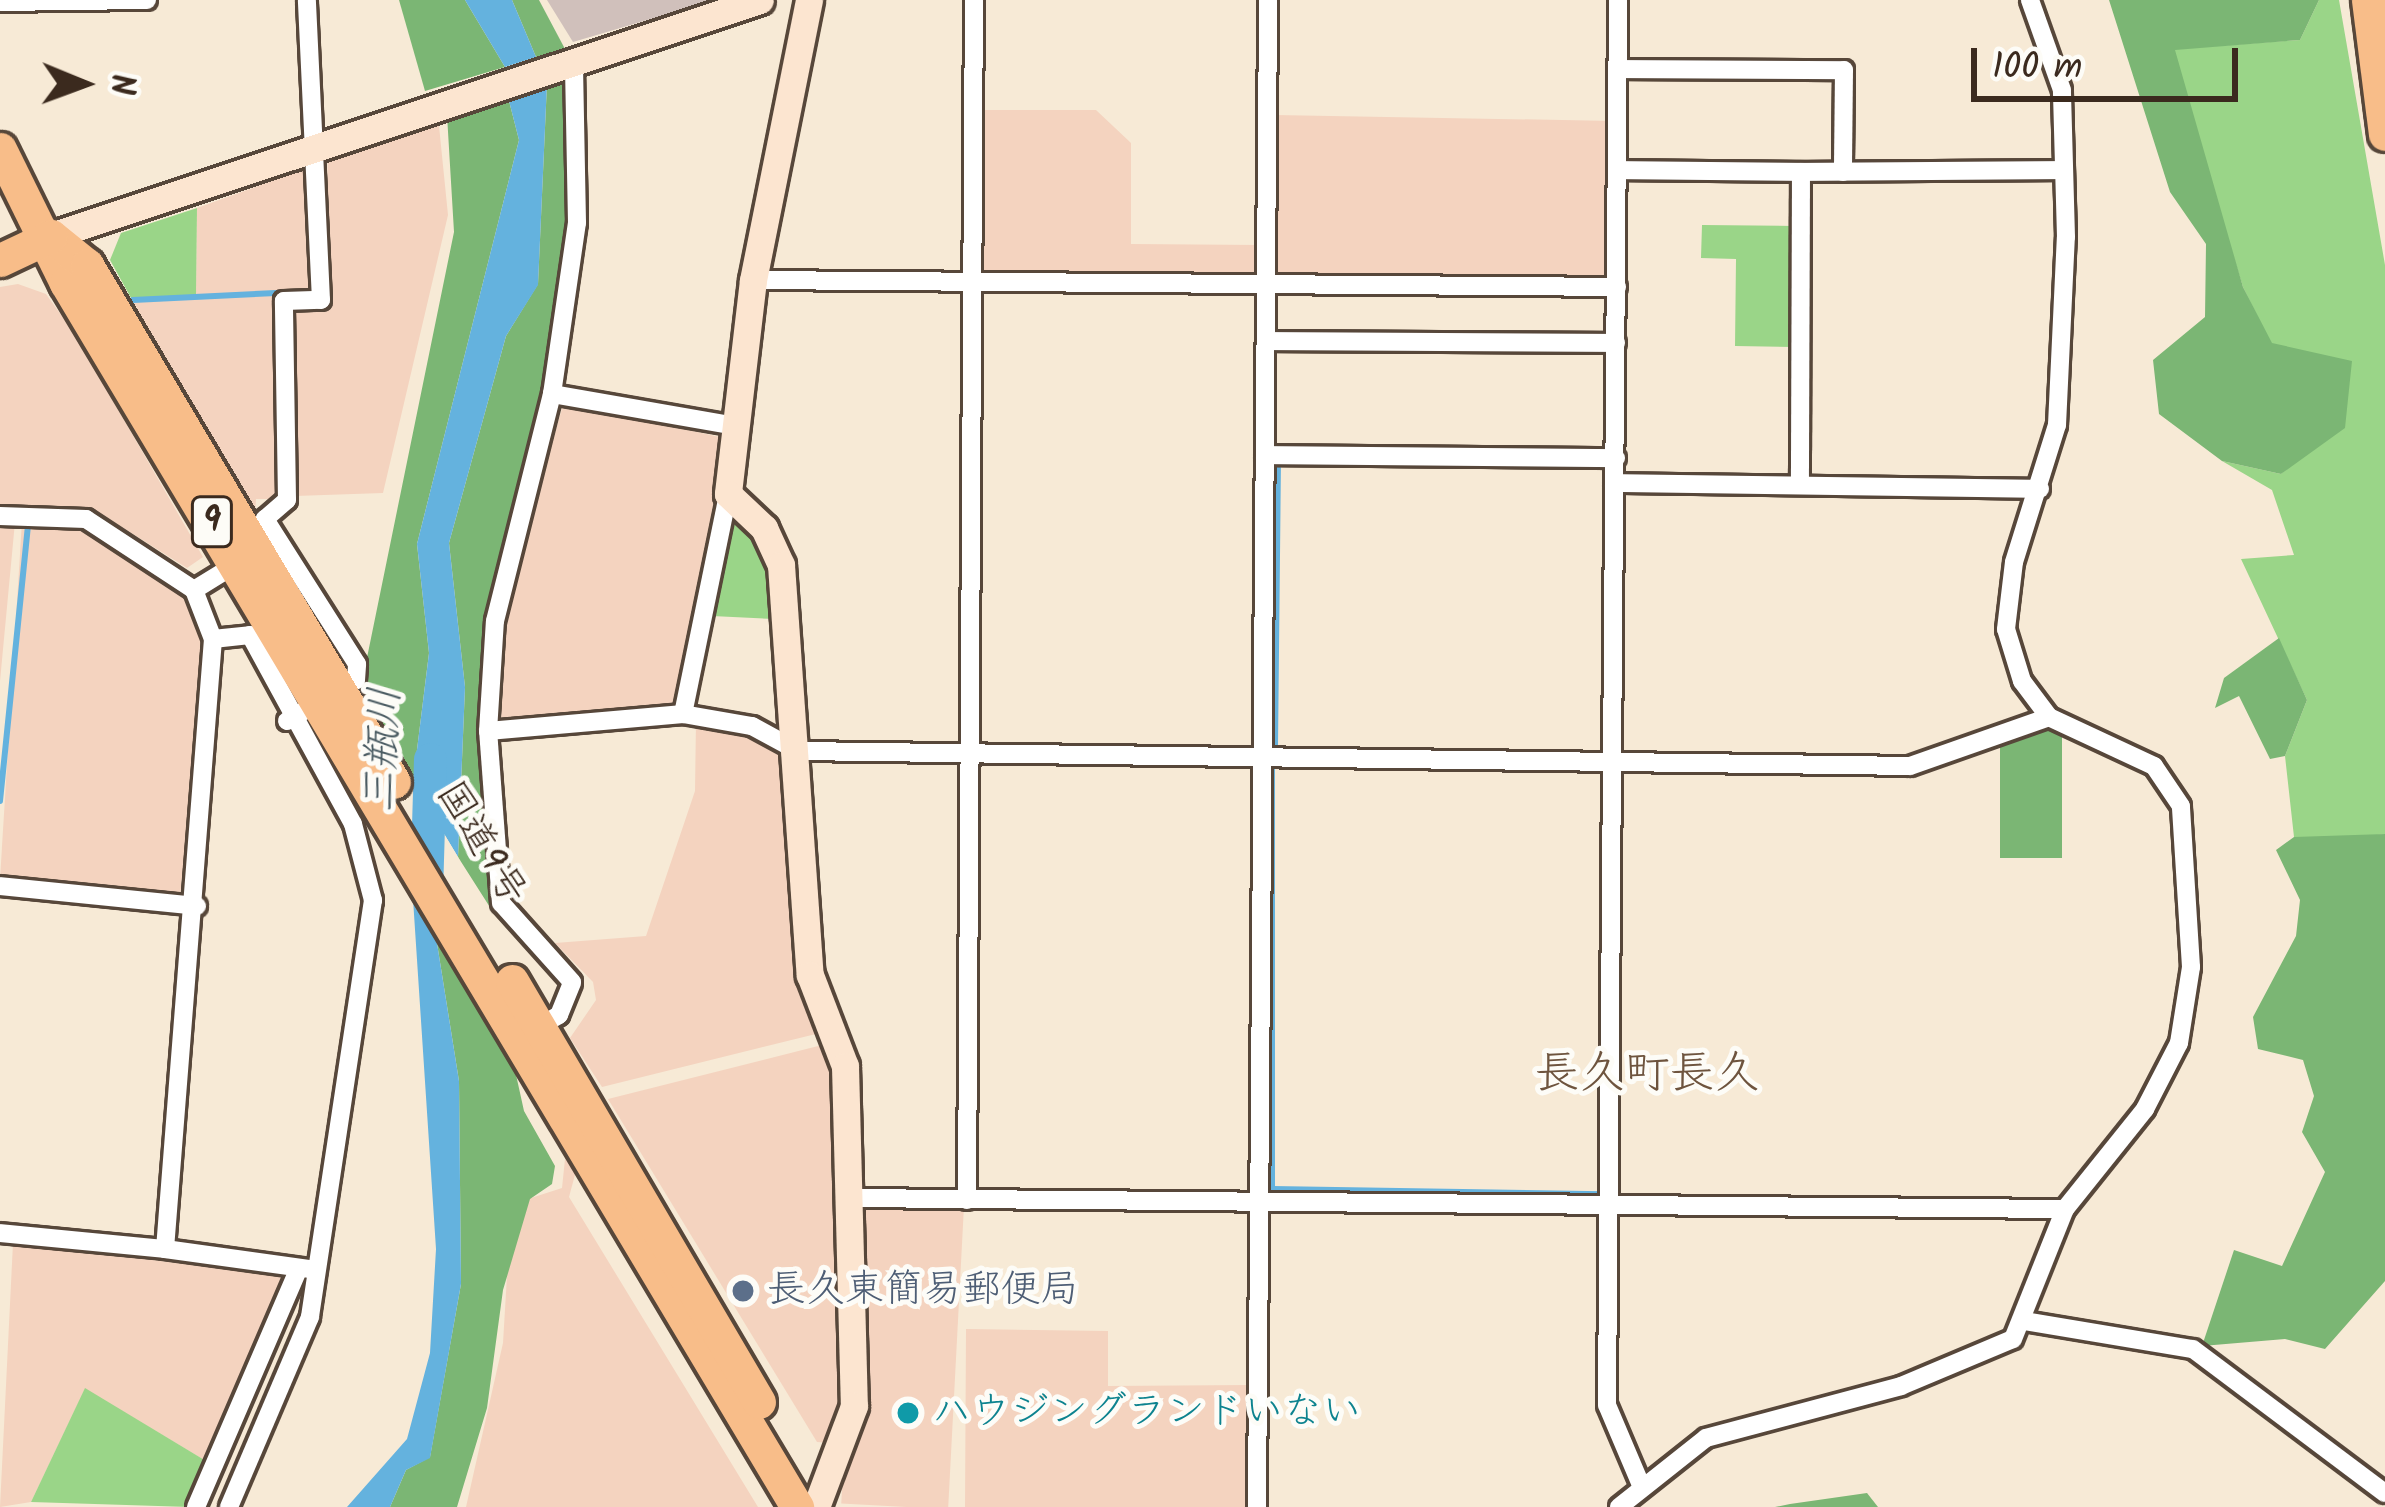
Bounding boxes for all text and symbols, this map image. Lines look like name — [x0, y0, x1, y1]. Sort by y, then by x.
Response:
north arrow — [24, 24, 144, 144]
scale bar — [1977, 24, 2244, 98]
text: 100 m — [1992, 40, 2082, 97]
text: N — [94, 74, 147, 96]
road number: 9 — [188, 492, 236, 552]
water label: 三瓶川 — [356, 686, 412, 814]
street label: 国道9号 — [425, 774, 535, 914]
district label: 長久町長久 — [1535, 1049, 1759, 1103]
place label: 長久東簡易郵便局 — [767, 1268, 1079, 1314]
marker: 長久東簡易郵便局 — [730, 1278, 756, 1304]
place label: ハウジングランドいない — [932, 1390, 1361, 1436]
marker: ハウジングランドいない — [895, 1400, 921, 1426]

